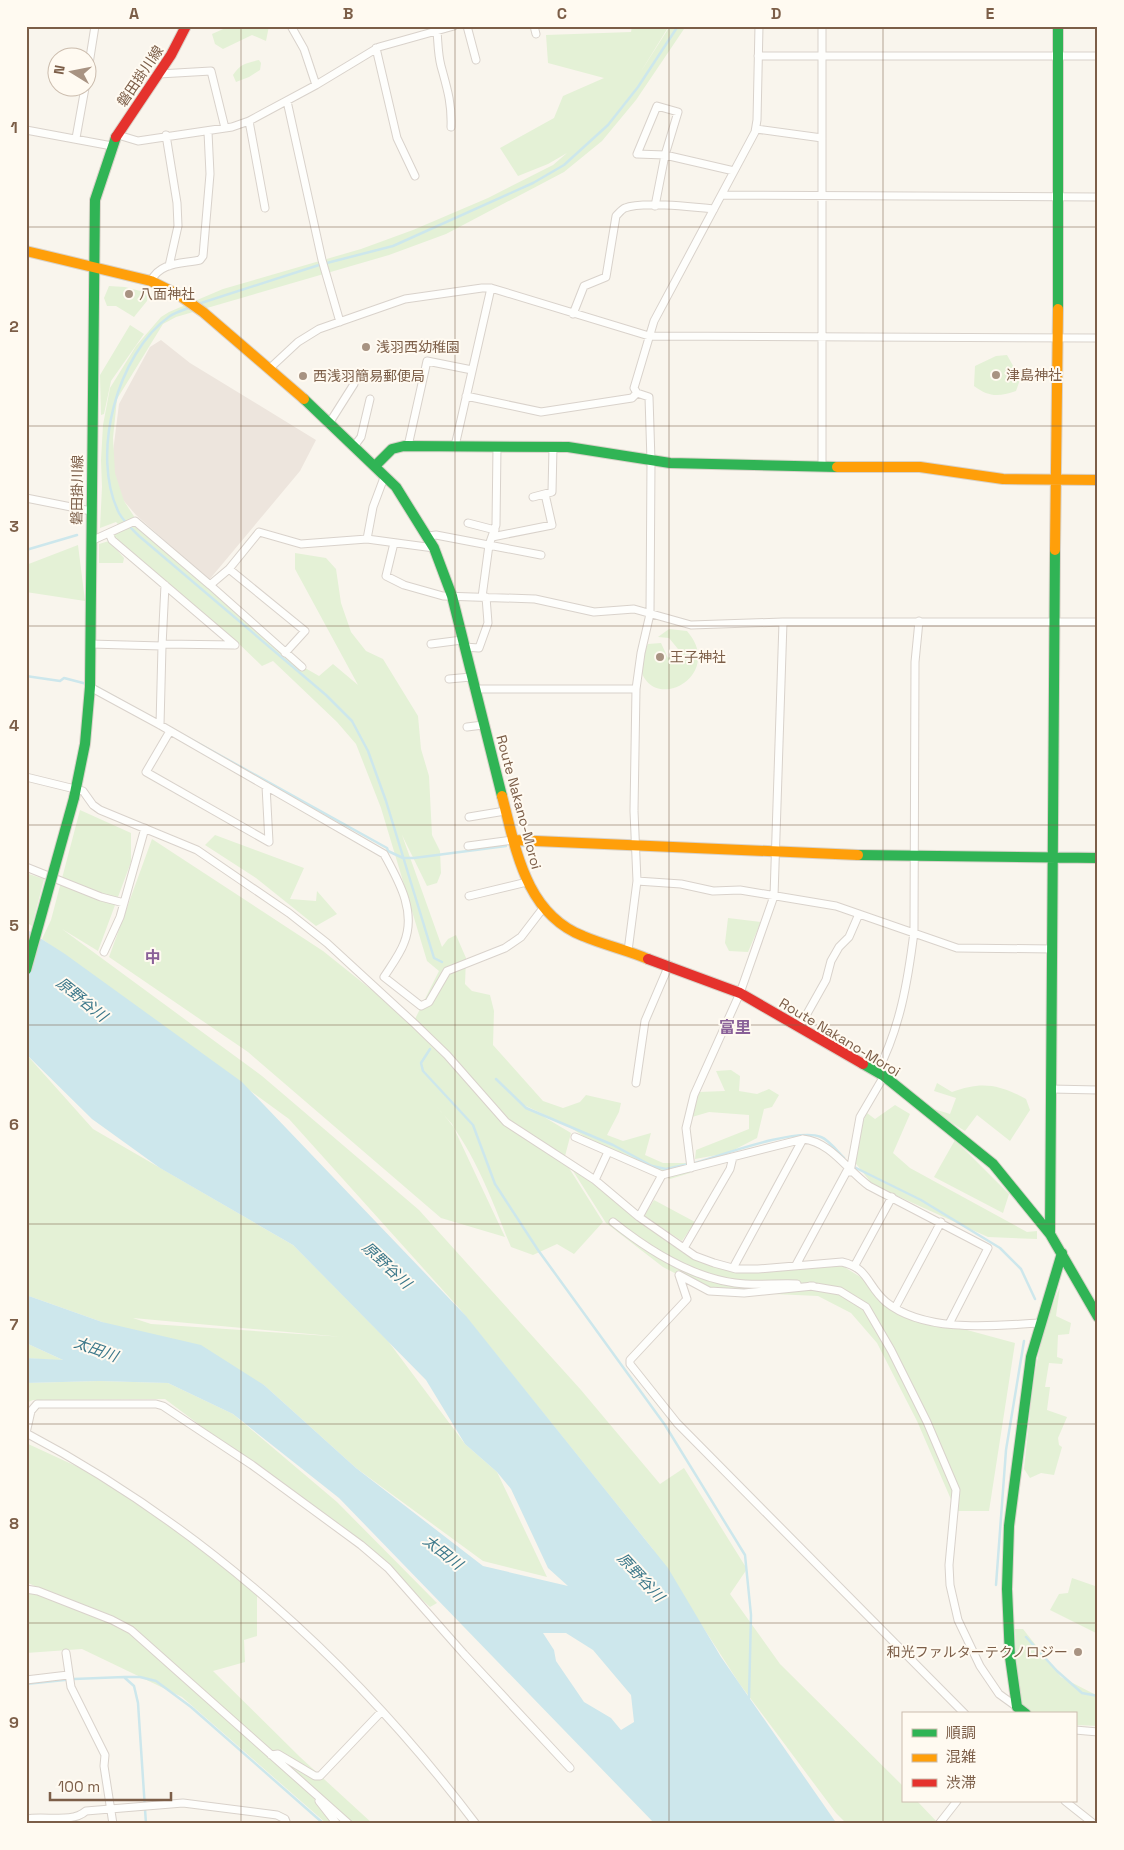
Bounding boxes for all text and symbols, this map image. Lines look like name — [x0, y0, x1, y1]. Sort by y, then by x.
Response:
text: A — [129, 3, 139, 24]
text: B — [343, 3, 353, 24]
text: C — [557, 3, 567, 24]
text: D — [771, 3, 781, 24]
text: E — [986, 3, 995, 24]
street label: 磐田掛川線 — [113, 42, 167, 110]
north arrow — [48, 48, 98, 98]
text: N — [50, 64, 69, 76]
text: 1 — [10, 117, 18, 138]
place label: 八面神社 — [139, 285, 195, 303]
marker: 八面神社 — [123, 288, 135, 300]
text: 2 — [9, 316, 19, 337]
place label: 浅羽西幼稚園 — [376, 338, 460, 356]
marker: 浅羽西幼稚園 — [360, 341, 372, 353]
place label: 津島神社 — [1006, 366, 1062, 384]
place label: 西浅羽簡易郵便局 — [313, 367, 425, 385]
marker: 津島神社 — [990, 369, 1002, 381]
marker: 西浅羽簡易郵便局 — [297, 370, 309, 382]
street label: 磐田掛川線 — [67, 455, 87, 525]
text: 3 — [9, 516, 19, 537]
place label: 王子神社 — [670, 648, 726, 666]
marker: 王子神社 — [654, 651, 666, 663]
text: 4 — [9, 715, 19, 736]
street label: Route Nakano-Moroi — [492, 733, 546, 871]
text: 5 — [9, 915, 19, 936]
district label: 中 — [145, 947, 161, 968]
water label: 原野谷川 — [53, 973, 113, 1027]
street label: Route Nakano-Moroi — [776, 994, 904, 1080]
district label: 富里 — [719, 1017, 751, 1038]
text: 6 — [9, 1114, 19, 1135]
water label: 原野谷川 — [359, 1238, 417, 1294]
text: 7 — [10, 1314, 19, 1335]
water label: 太田川 — [72, 1332, 122, 1366]
text: 8 — [9, 1513, 19, 1534]
water label: 太田川 — [419, 1531, 468, 1575]
water label: 原野谷川 — [614, 1549, 670, 1607]
place label: 和光ファルターテクノロジー — [887, 1643, 1068, 1661]
marker: 和光ファルターテクノロジー — [1072, 1646, 1084, 1658]
text: 9 — [9, 1712, 19, 1733]
legend — [902, 1712, 1076, 1802]
text: 順調 — [946, 1723, 976, 1742]
text: 混雑 — [946, 1747, 976, 1766]
scale bar — [50, 1770, 171, 1802]
text: 渋滞 — [946, 1773, 976, 1792]
text: 100 m — [58, 1777, 100, 1796]

